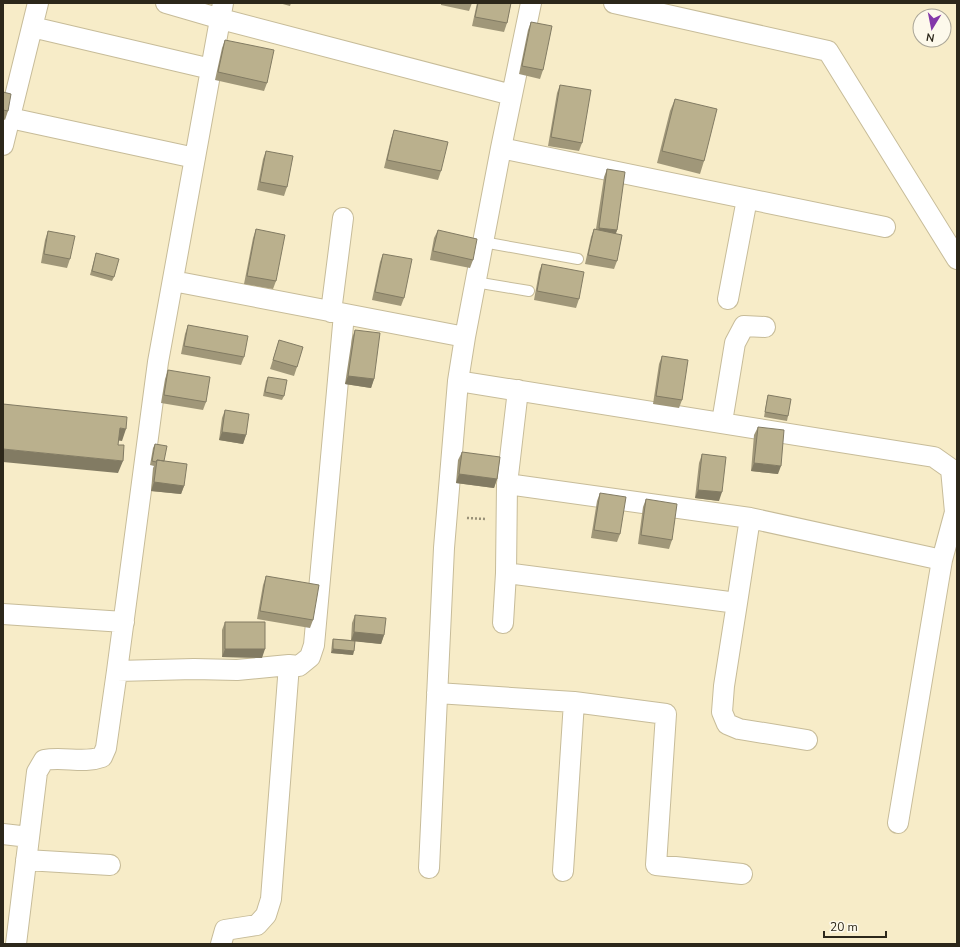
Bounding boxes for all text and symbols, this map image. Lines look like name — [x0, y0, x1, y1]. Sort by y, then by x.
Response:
north arrow — [912, 8, 952, 48]
text: N — [925, 29, 936, 45]
scale bar — [824, 913, 886, 939]
text: 20 m — [830, 919, 858, 935]

